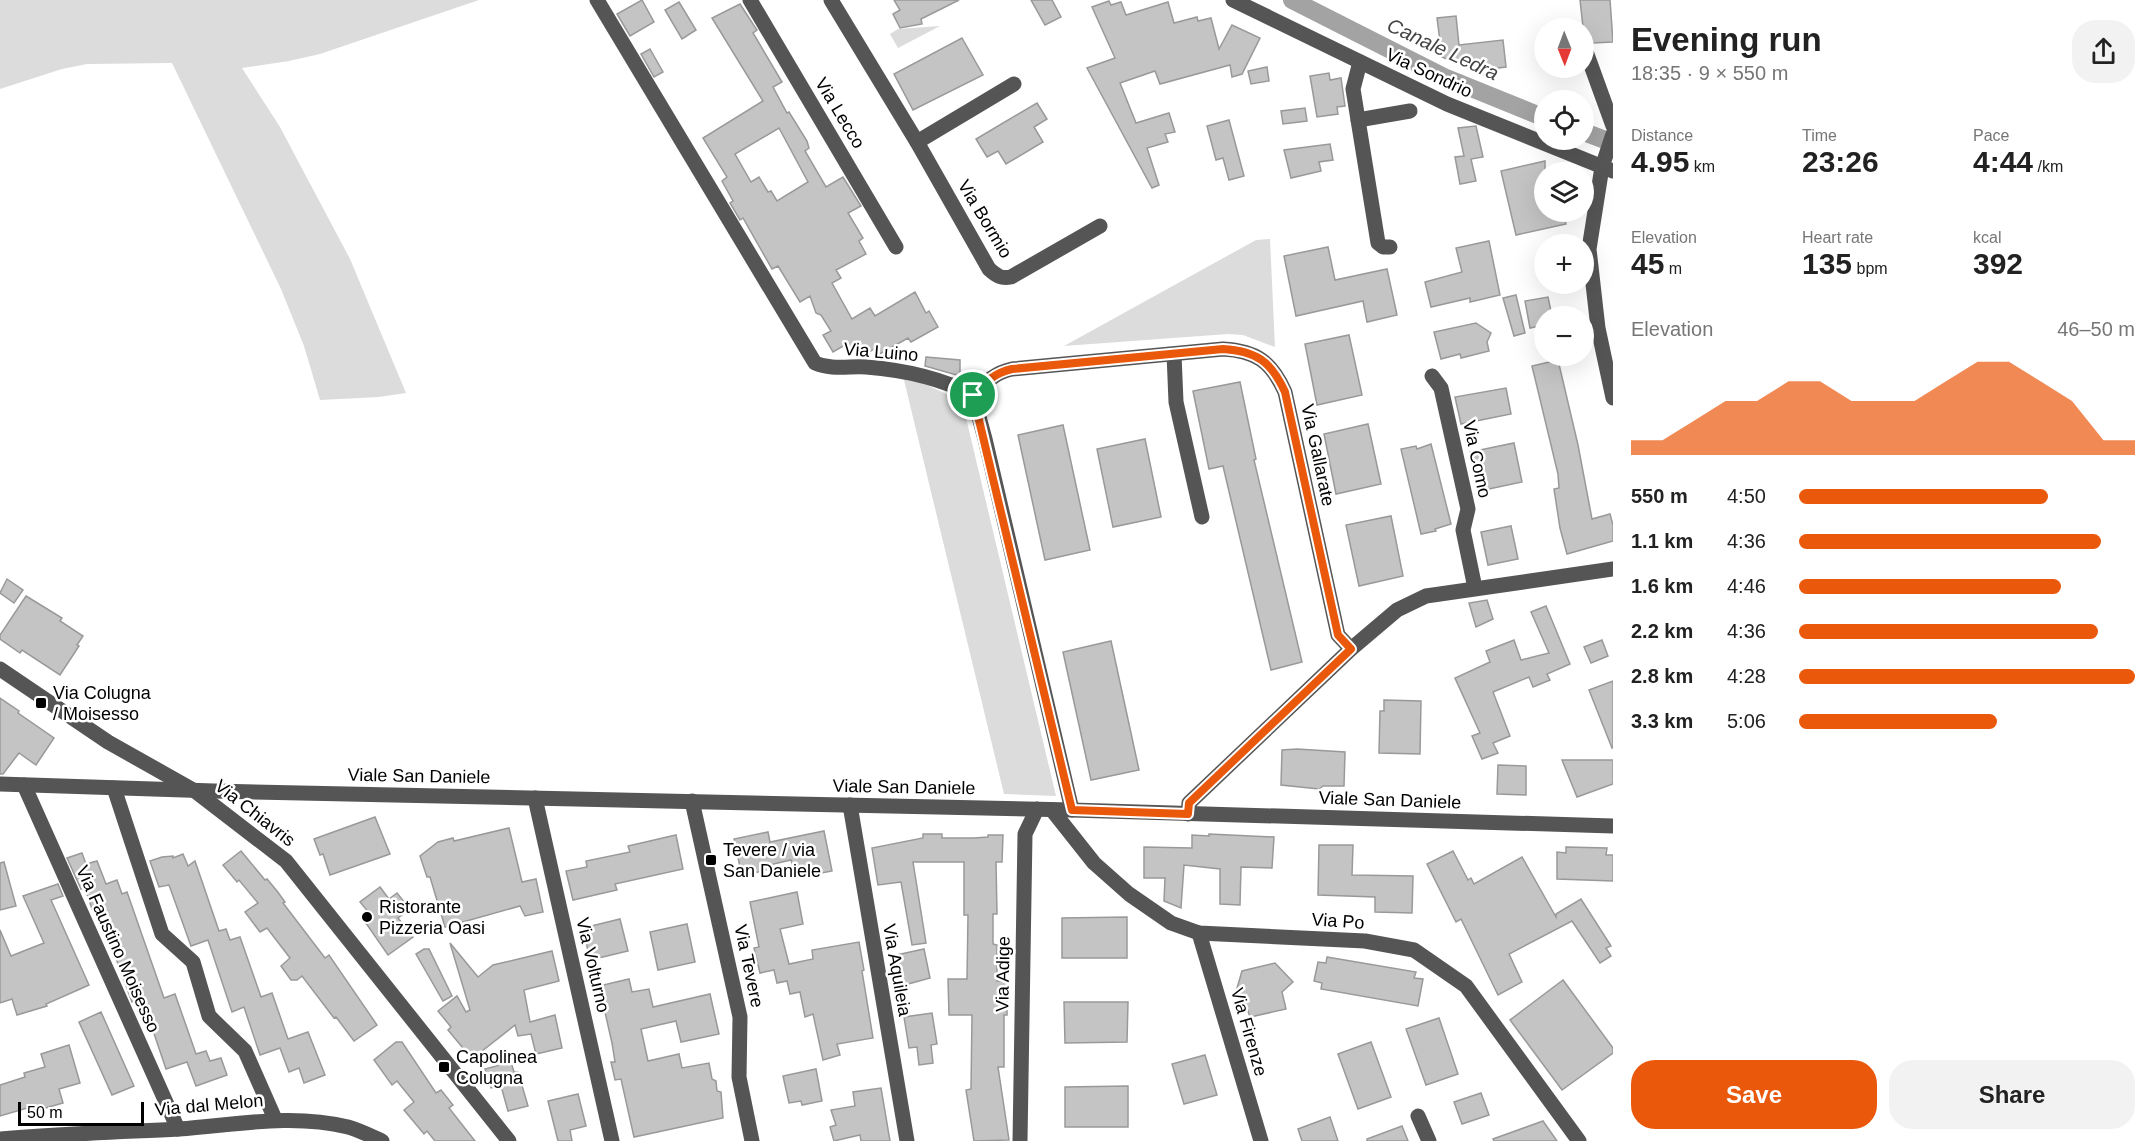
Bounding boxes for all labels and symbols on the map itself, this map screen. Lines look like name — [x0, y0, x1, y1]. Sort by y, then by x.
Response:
water label: Canale Ledra — [1384, 14, 1502, 84]
north arrow — [1534, 18, 1594, 78]
street label: Via Sondrio — [1383, 44, 1475, 102]
street label: Via Lecco — [811, 74, 869, 152]
street label: Via Bormio — [954, 176, 1016, 262]
street label: Via Luino — [843, 339, 919, 365]
pin — [947, 369, 998, 420]
street label: Via Gallarate — [1297, 402, 1339, 508]
street label: Via Como — [1459, 418, 1495, 500]
place label: Via Colugna / Moisesso — [53, 683, 152, 724]
marker: Via Colugna / Moisesso — [34, 696, 48, 710]
street label: Viale San Daniele — [347, 765, 491, 787]
street label: Via Chiavris — [211, 776, 299, 850]
street label: Viale San Daniele — [832, 776, 976, 798]
street label: Viale San Daniele — [1318, 788, 1462, 812]
place label: Tevere / via San Daniele — [723, 840, 821, 881]
marker: Tevere / via San Daniele — [704, 853, 718, 867]
street label: Via Faustino Moisesso — [72, 862, 164, 1036]
place label: Ristorante Pizzeria Oasi — [379, 897, 485, 938]
street label: Via Po — [1311, 909, 1365, 933]
marker: Ristorante Pizzeria Oasi — [360, 910, 374, 924]
street label: Via Volturno — [572, 916, 614, 1014]
street label: Via Aquileia — [879, 922, 915, 1019]
street label: Via Tevere — [730, 923, 768, 1009]
street label: Via Adige — [992, 936, 1014, 1012]
street label: Via Firenze — [1227, 986, 1271, 1078]
place label: Capolinea Colugna — [456, 1047, 538, 1088]
marker: Capolinea Colugna — [437, 1060, 451, 1074]
street label: Via dal Melon — [154, 1090, 264, 1120]
scale bar — [18, 1099, 144, 1126]

